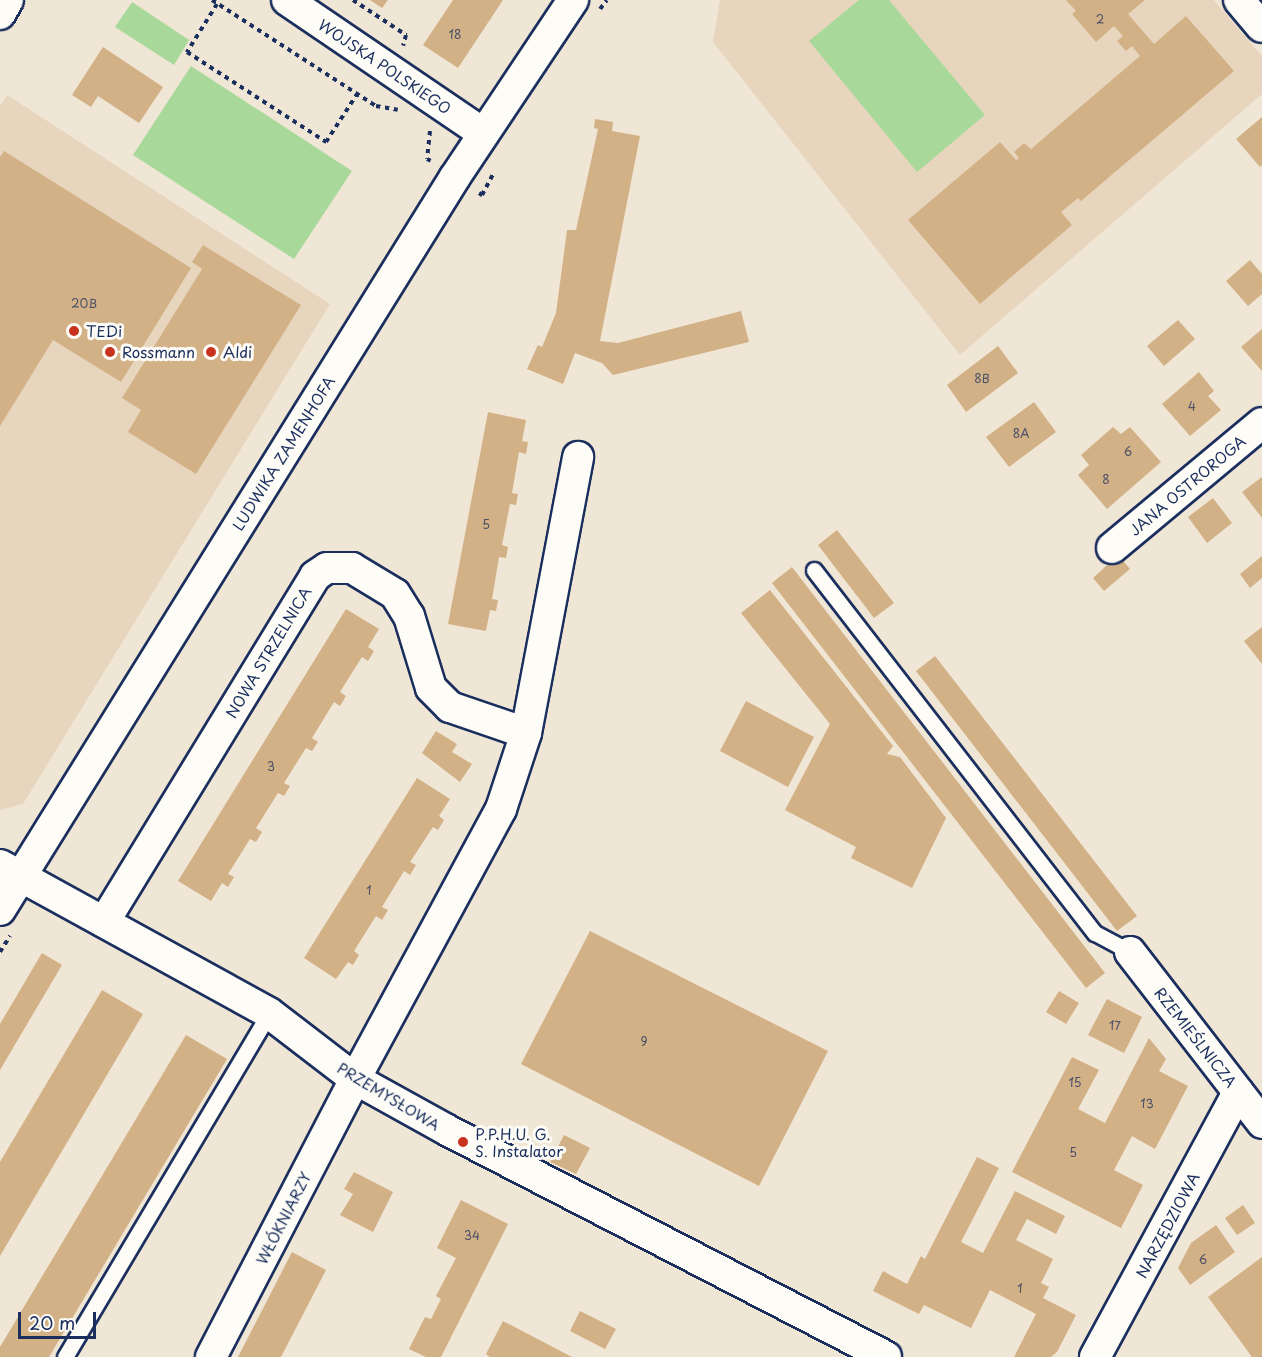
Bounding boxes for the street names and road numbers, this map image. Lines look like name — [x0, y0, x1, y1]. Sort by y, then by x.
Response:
street label: WOJSKA POLSKIEGO — [315, 15, 455, 117]
street label: LUDWIKA ZAMENHOFA — [228, 373, 338, 533]
street label: JANA OSTROROGA — [1125, 431, 1249, 539]
street label: NOWA STRZELNICA — [221, 583, 315, 721]
street label: RZEMIEŚLNICZA — [1151, 984, 1241, 1090]
street label: PRZEMYSŁOWA — [334, 1058, 444, 1134]
street label: WŁÓKNIARZY — [252, 1169, 314, 1267]
street label: NARZĘDZIOWA — [1132, 1169, 1202, 1281]

